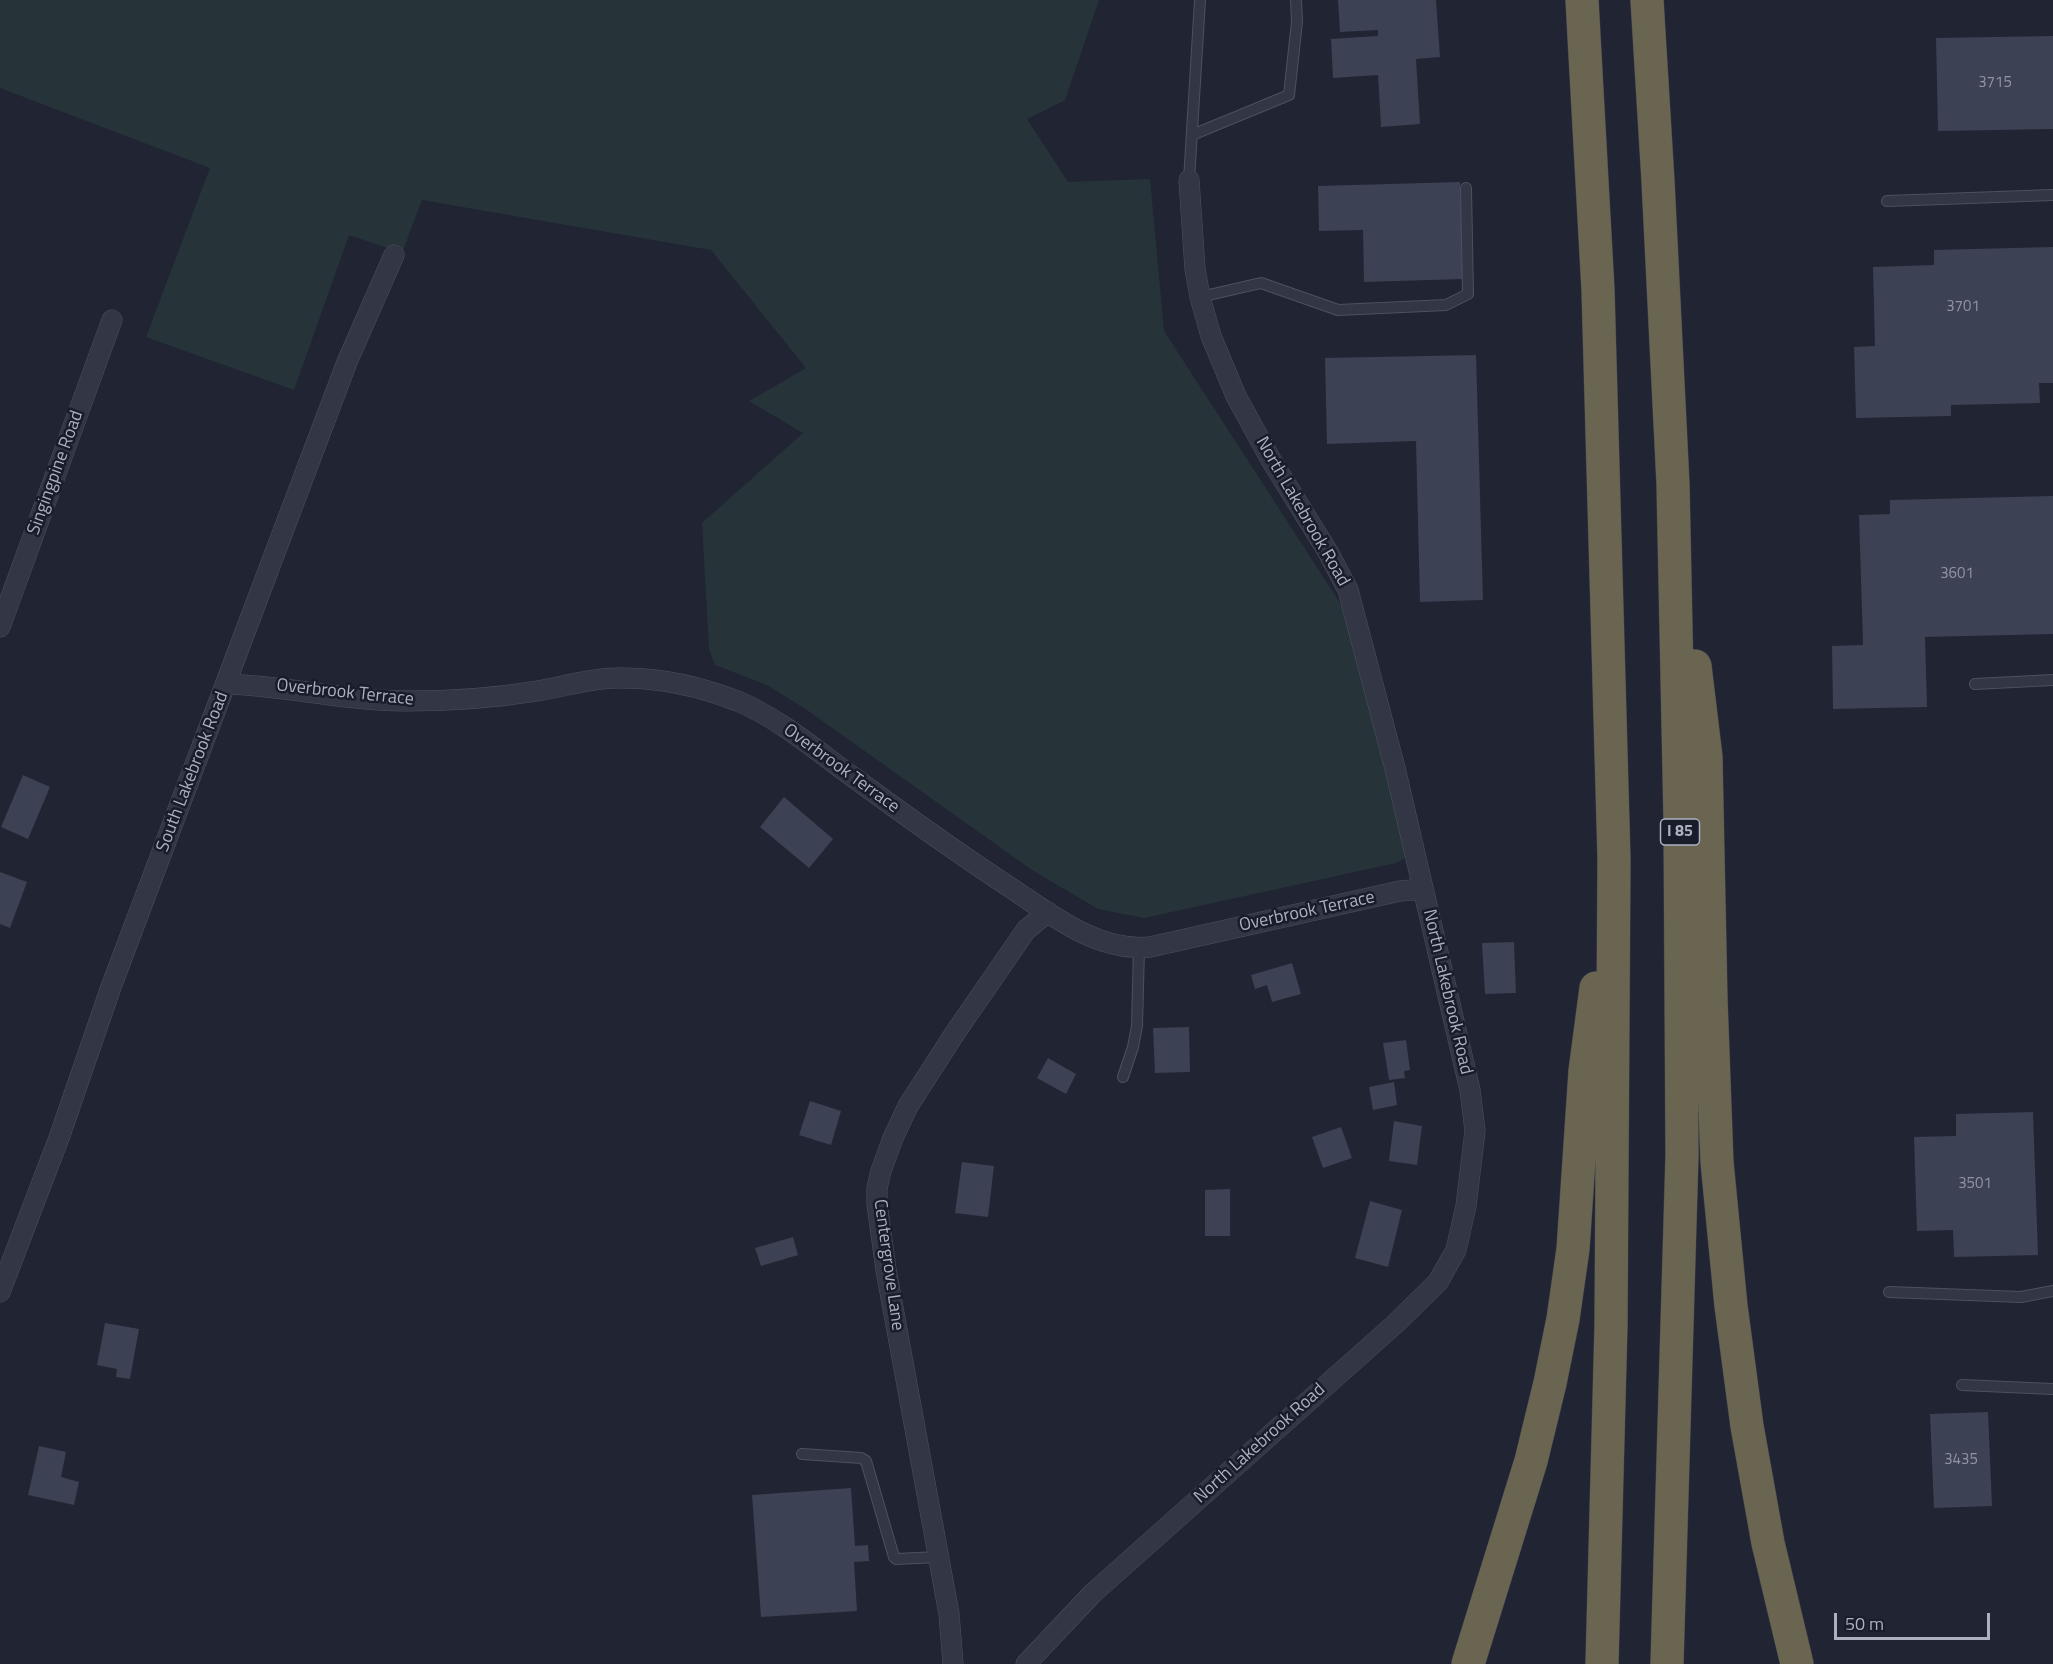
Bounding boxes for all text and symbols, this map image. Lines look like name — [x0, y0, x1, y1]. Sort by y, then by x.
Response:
house number: 3715 — [1978, 74, 2012, 92]
house number: 3701 — [1946, 298, 1980, 316]
street label: Singingpine Road — [24, 408, 88, 538]
street label: North Lakebrook Road — [1250, 433, 1354, 591]
house number: 3601 — [1940, 565, 1974, 583]
street label: Overbrook Terrace — [275, 675, 415, 711]
street label: South Lakebrook Road — [152, 689, 234, 855]
street label: Overbrook Terrace — [779, 720, 903, 818]
road number: I 85 — [1660, 819, 1700, 845]
street label: Overbrook Terrace — [1237, 887, 1377, 937]
street label: North Lakebrook Road — [1417, 907, 1477, 1077]
house number: 3501 — [1958, 1175, 1992, 1193]
street label: Centergrove Lane — [868, 1198, 908, 1332]
street label: North Lakebrook Road — [1190, 1379, 1330, 1509]
house number: 3435 — [1944, 1451, 1978, 1469]
scale bar — [1837, 1601, 1993, 1639]
text: 50 m — [1845, 1610, 1884, 1637]

